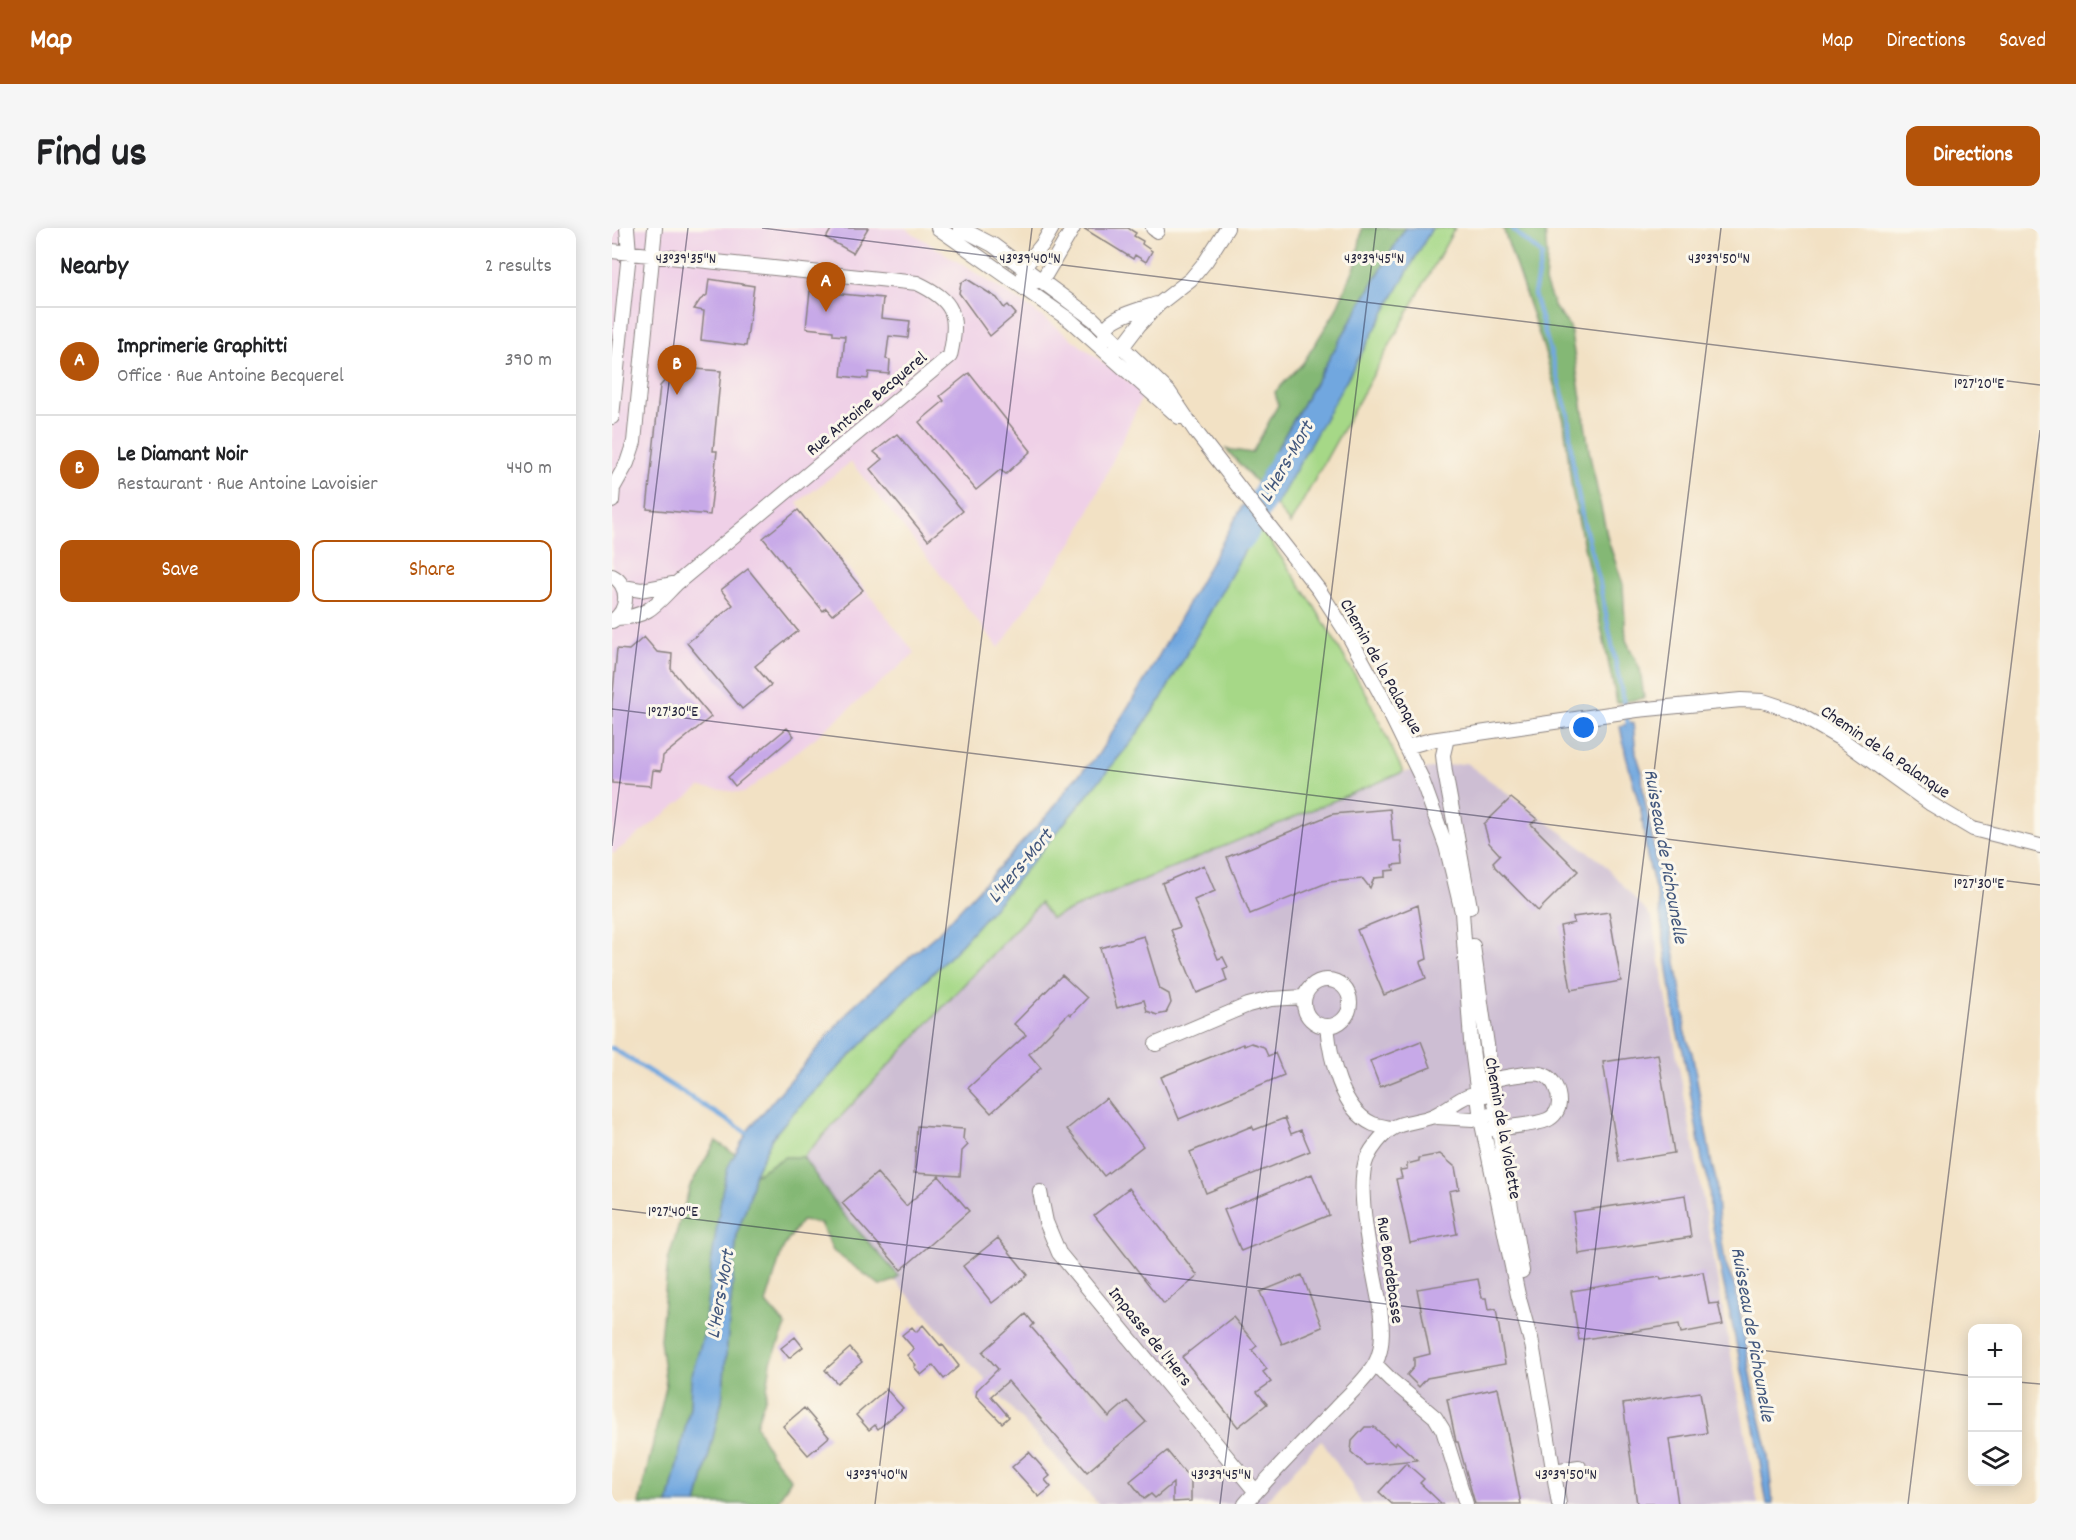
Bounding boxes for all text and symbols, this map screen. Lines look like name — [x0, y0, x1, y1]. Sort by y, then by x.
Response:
text: Map — [30, 22, 72, 62]
text: Map — [1822, 27, 1853, 57]
text: Directions — [1886, 27, 1966, 57]
text: Saved — [1999, 27, 2046, 57]
text: Find us — [36, 126, 147, 186]
button: Directions — [1906, 126, 2040, 186]
text: Nearby — [60, 249, 128, 286]
text: 43°39'35"N — [656, 249, 716, 271]
text: 43°39'40"N — [999, 249, 1061, 271]
text: 43°39'45"N — [1344, 249, 1404, 271]
text: 43°39'50"N — [1688, 249, 1750, 271]
text: 2 results — [485, 253, 552, 281]
pin: A — [806, 262, 846, 312]
text: Imprimerie Graphitti — [117, 332, 287, 363]
pin: B — [658, 346, 696, 395]
street label: Rue Antoine Becquerel — [802, 346, 934, 463]
text: A — [74, 347, 85, 375]
text: 390 m — [505, 347, 552, 375]
text: Office · Rue Antoine Becquerel — [117, 363, 344, 391]
text: 1°27'20"E — [1954, 374, 2004, 396]
water label: L'Hers-Mort — [1253, 415, 1323, 508]
text: Le Diamant Noir — [117, 440, 248, 471]
text: B — [75, 455, 84, 483]
text: 440 m — [506, 455, 552, 483]
text: Restaurant · Rue Antoine Lavoisier — [117, 471, 378, 499]
button: Save — [60, 540, 300, 602]
button: Share — [312, 540, 552, 602]
street label: Chemin de la Palanque — [1332, 595, 1428, 740]
street label: Chemin de la Palanque — [1815, 700, 1955, 806]
text: 1°27'30"E — [648, 702, 698, 724]
your location — [1569, 713, 1598, 742]
water label: Ruisseau de Pichounelle — [1635, 767, 1693, 947]
water label: L'Hers-Mort — [982, 823, 1062, 910]
text: 1°27'30"E — [1954, 874, 2004, 896]
street label: Chemin de la Violette — [1477, 1055, 1526, 1202]
text: 1°27'40"E — [648, 1202, 698, 1224]
street label: Rue Bordebasse — [1369, 1215, 1408, 1325]
water label: Ruisseau de Pichounelle — [1722, 1245, 1780, 1425]
water label: L'Hers-Mort — [700, 1247, 744, 1341]
street label: Impasse de l'Hers — [1101, 1282, 1197, 1393]
map controls — [1968, 1324, 2022, 1486]
button: + — [1968, 1324, 2022, 1378]
button: − — [1968, 1378, 2022, 1432]
button: layers — [1968, 1432, 2022, 1486]
text: 43°39'40"N — [846, 1465, 908, 1487]
text: 43°39'45"N — [1191, 1465, 1251, 1487]
text: 43°39'50"N — [1535, 1465, 1597, 1487]

